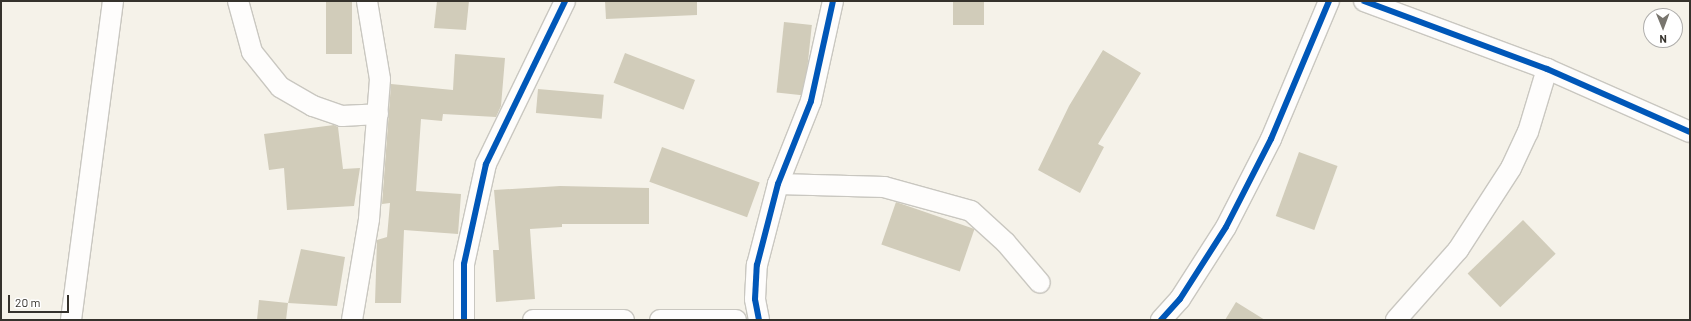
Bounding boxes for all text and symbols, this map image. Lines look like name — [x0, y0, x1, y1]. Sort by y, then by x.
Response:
north arrow — [1643, 8, 1683, 48]
text: N — [1659, 33, 1667, 46]
scale bar — [10, 287, 71, 313]
text: 20 m — [15, 295, 41, 309]

